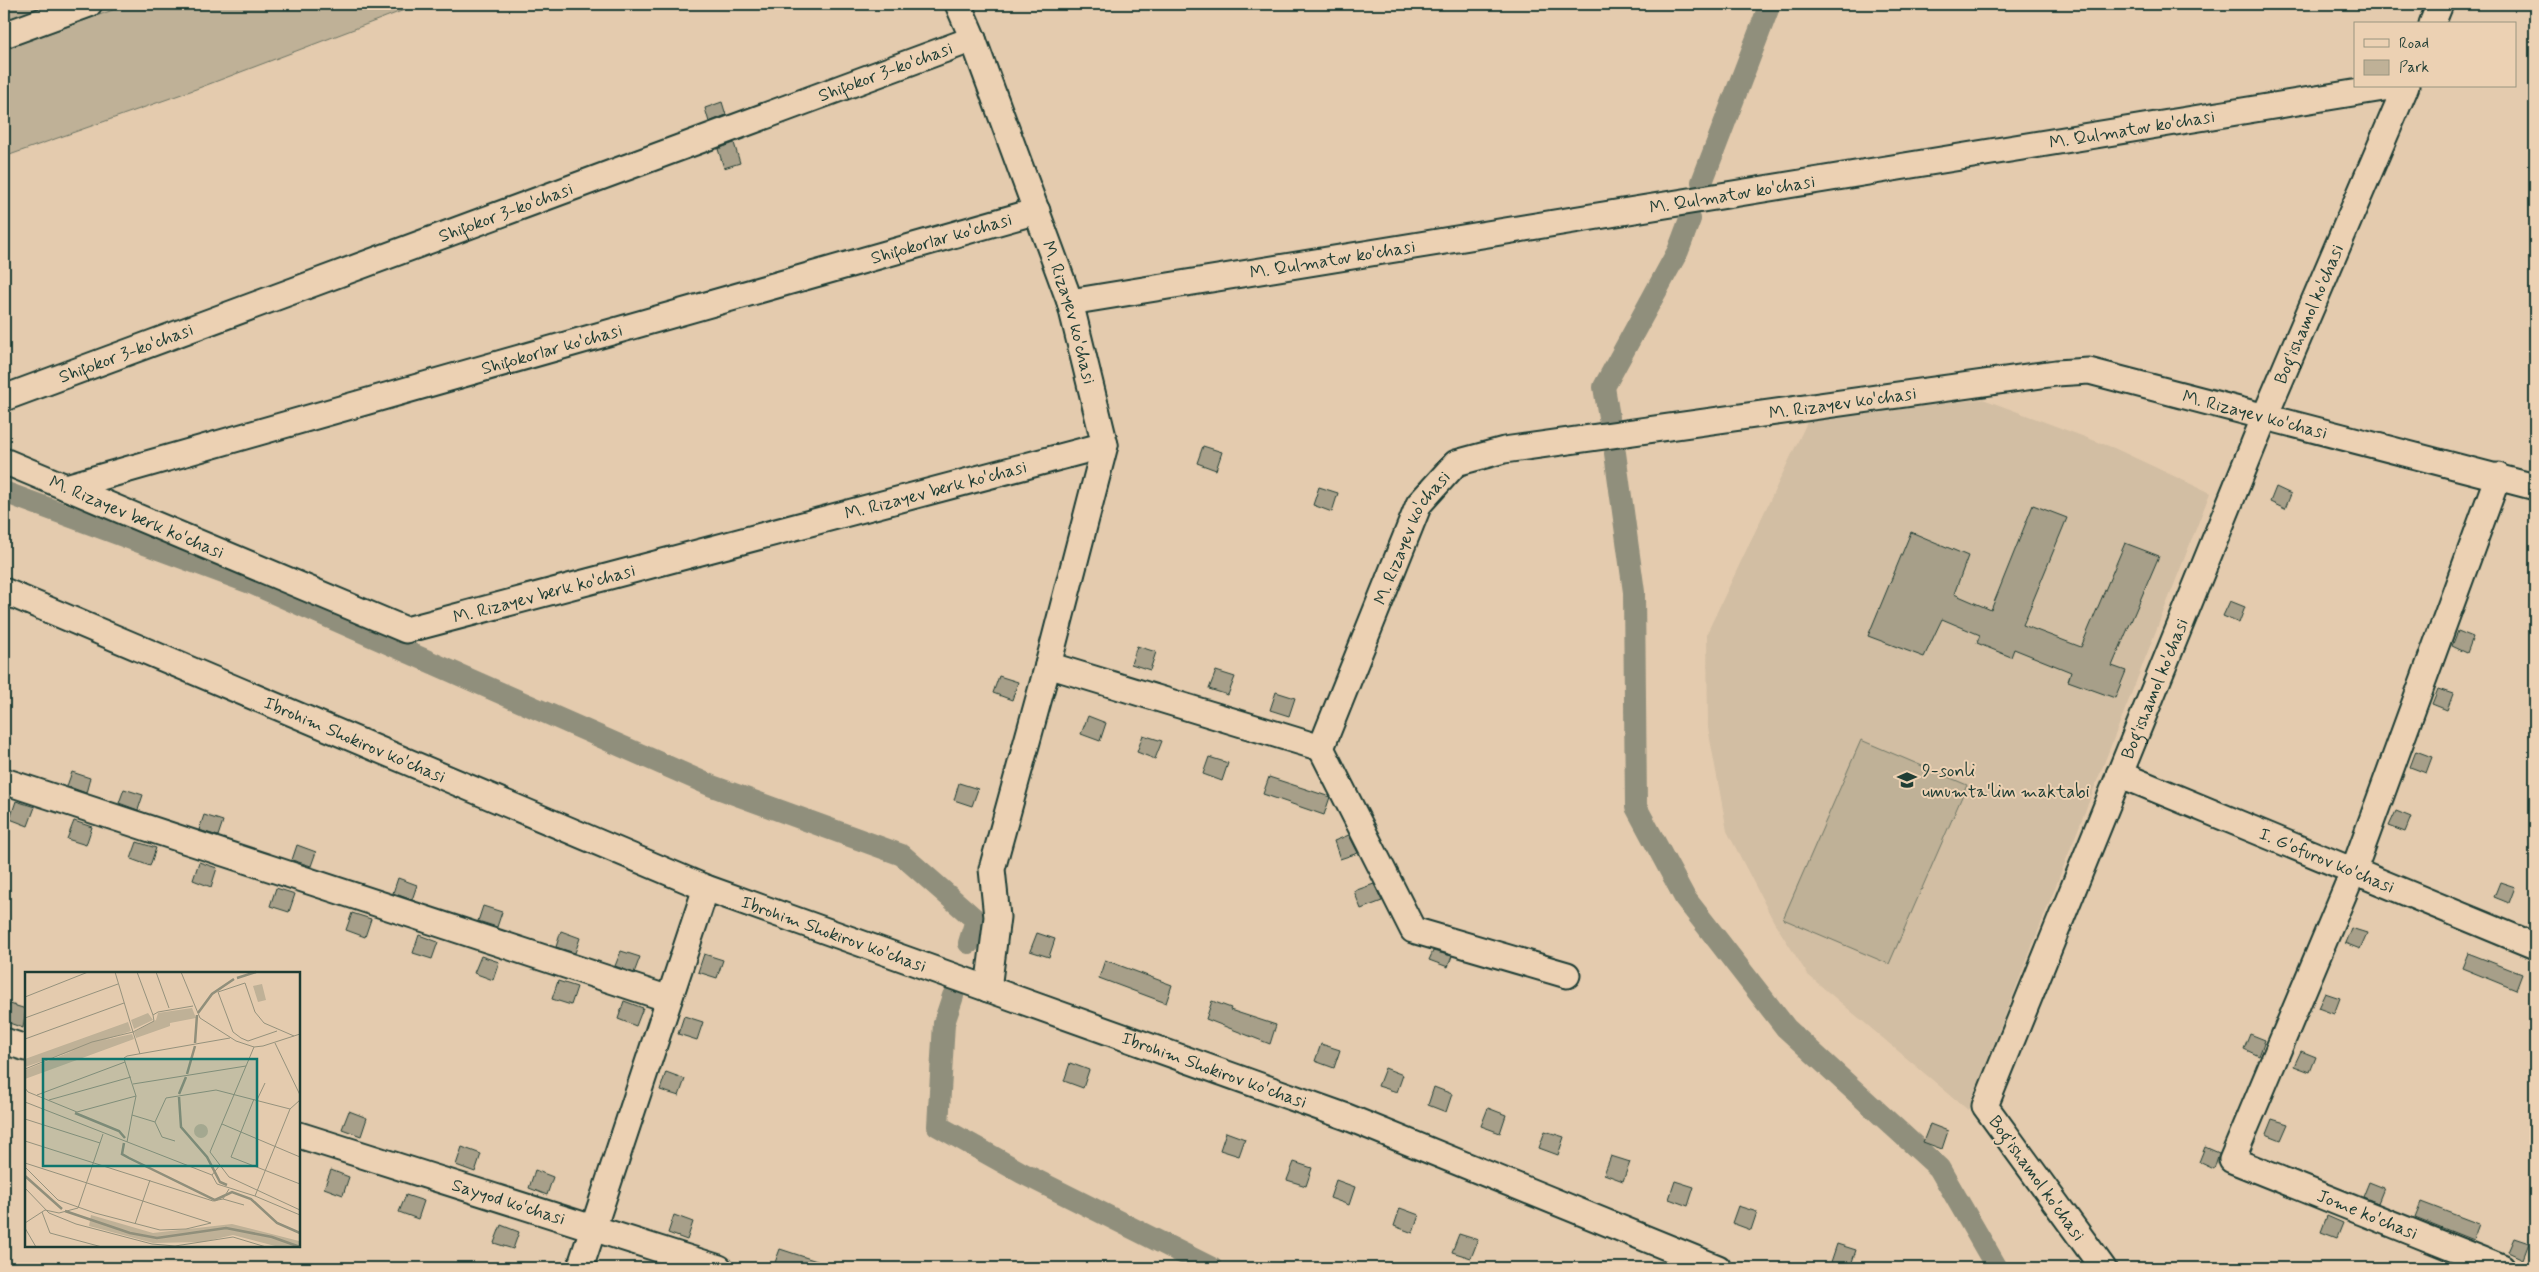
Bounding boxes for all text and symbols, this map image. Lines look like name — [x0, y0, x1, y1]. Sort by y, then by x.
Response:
legend — [2354, 22, 2516, 88]
text: Road — [2399, 34, 2429, 54]
street label: Shifokor 3-ko'chasi — [815, 37, 956, 108]
text: Park — [2399, 58, 2429, 78]
street label: M. Qulmatov ko'chasi — [2048, 105, 2217, 155]
street label: M. Qulmatov ko'chasi — [1648, 170, 1817, 220]
street label: Shifokor 3-ko'chasi — [435, 177, 577, 249]
street label: Shifokorlar ko'chasi — [868, 208, 1015, 271]
street label: M. Qulmatov ko'chasi — [1248, 235, 1417, 286]
street label: M. Rizayev ko'chasi — [1035, 238, 1101, 387]
street label: Bog'ishamol ko'chasi — [2269, 241, 2350, 388]
street label: Shifokor 3-ko'chasi — [56, 318, 197, 390]
street label: Shifokorlar ko'chasi — [479, 318, 625, 381]
street label: M. Rizayev ko'chasi — [1768, 382, 1918, 426]
street label: M. Rizayev ko'chasi — [2180, 385, 2330, 445]
street label: M. Rizayev berk ko'chasi — [842, 455, 1030, 526]
street label: M. Rizayev ko'chasi — [1369, 466, 1456, 609]
street label: M. Rizayev berk ko'chasi — [45, 470, 227, 565]
street label: M. Rizayev berk ko'chasi — [451, 559, 638, 630]
street label: Bog'ishamol ko'chasi — [2116, 615, 2195, 763]
street label: Ibrohim Shokirov ko'chasi — [260, 691, 449, 789]
place label: 9-sonli umumta'lim maktabi — [1922, 759, 2090, 804]
school or university icon: 9-sonli umumta'lim maktabi — [1896, 769, 1918, 791]
street label: I. G'ofurov ko'chasi — [2255, 822, 2398, 900]
street label: Ibrohim Shokirov ko'chasi — [738, 890, 929, 979]
inset map — [25, 972, 300, 1247]
street label: Ibrohim Shokirov ko'chasi — [1118, 1026, 1310, 1115]
street label: Bog'ishamol ko'chasi — [1981, 1111, 2090, 1247]
street label: Sayyod ko'chasi — [449, 1173, 568, 1232]
street label: Jome ko'chasi — [2313, 1184, 2421, 1246]

